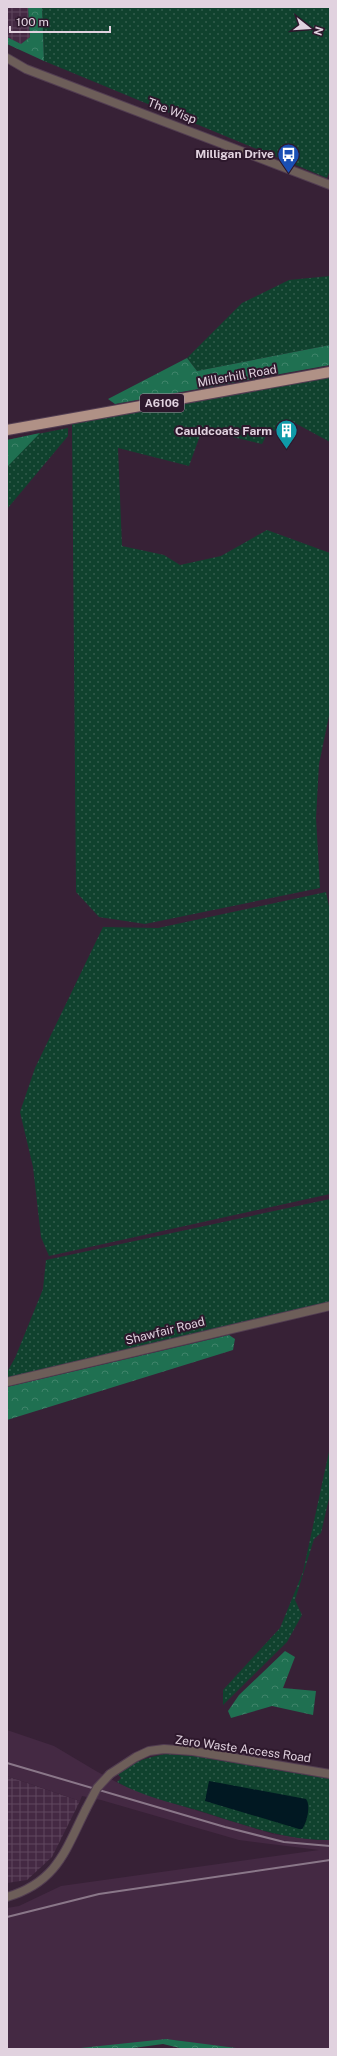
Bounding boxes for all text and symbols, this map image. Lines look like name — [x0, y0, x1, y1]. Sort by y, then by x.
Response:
scale bar — [10, 8, 110, 34]
north arrow — [289, 8, 329, 48]
text: 100 m — [16, 15, 49, 29]
text: N — [312, 25, 326, 37]
street label: The Wisp — [146, 95, 198, 127]
bus stop icon: Milligan Drive — [276, 141, 302, 174]
place label: Milligan Drive — [195, 147, 274, 161]
street label: Millerhill Road — [196, 362, 278, 390]
road number: A6106 — [140, 394, 184, 412]
building icon: Cauldcoats Farm — [274, 418, 300, 451]
place label: Cauldcoats Farm — [175, 424, 272, 438]
street label: Shawfair Road — [124, 1314, 206, 1348]
street label: Zero Waste Access Road — [174, 1733, 312, 1765]

